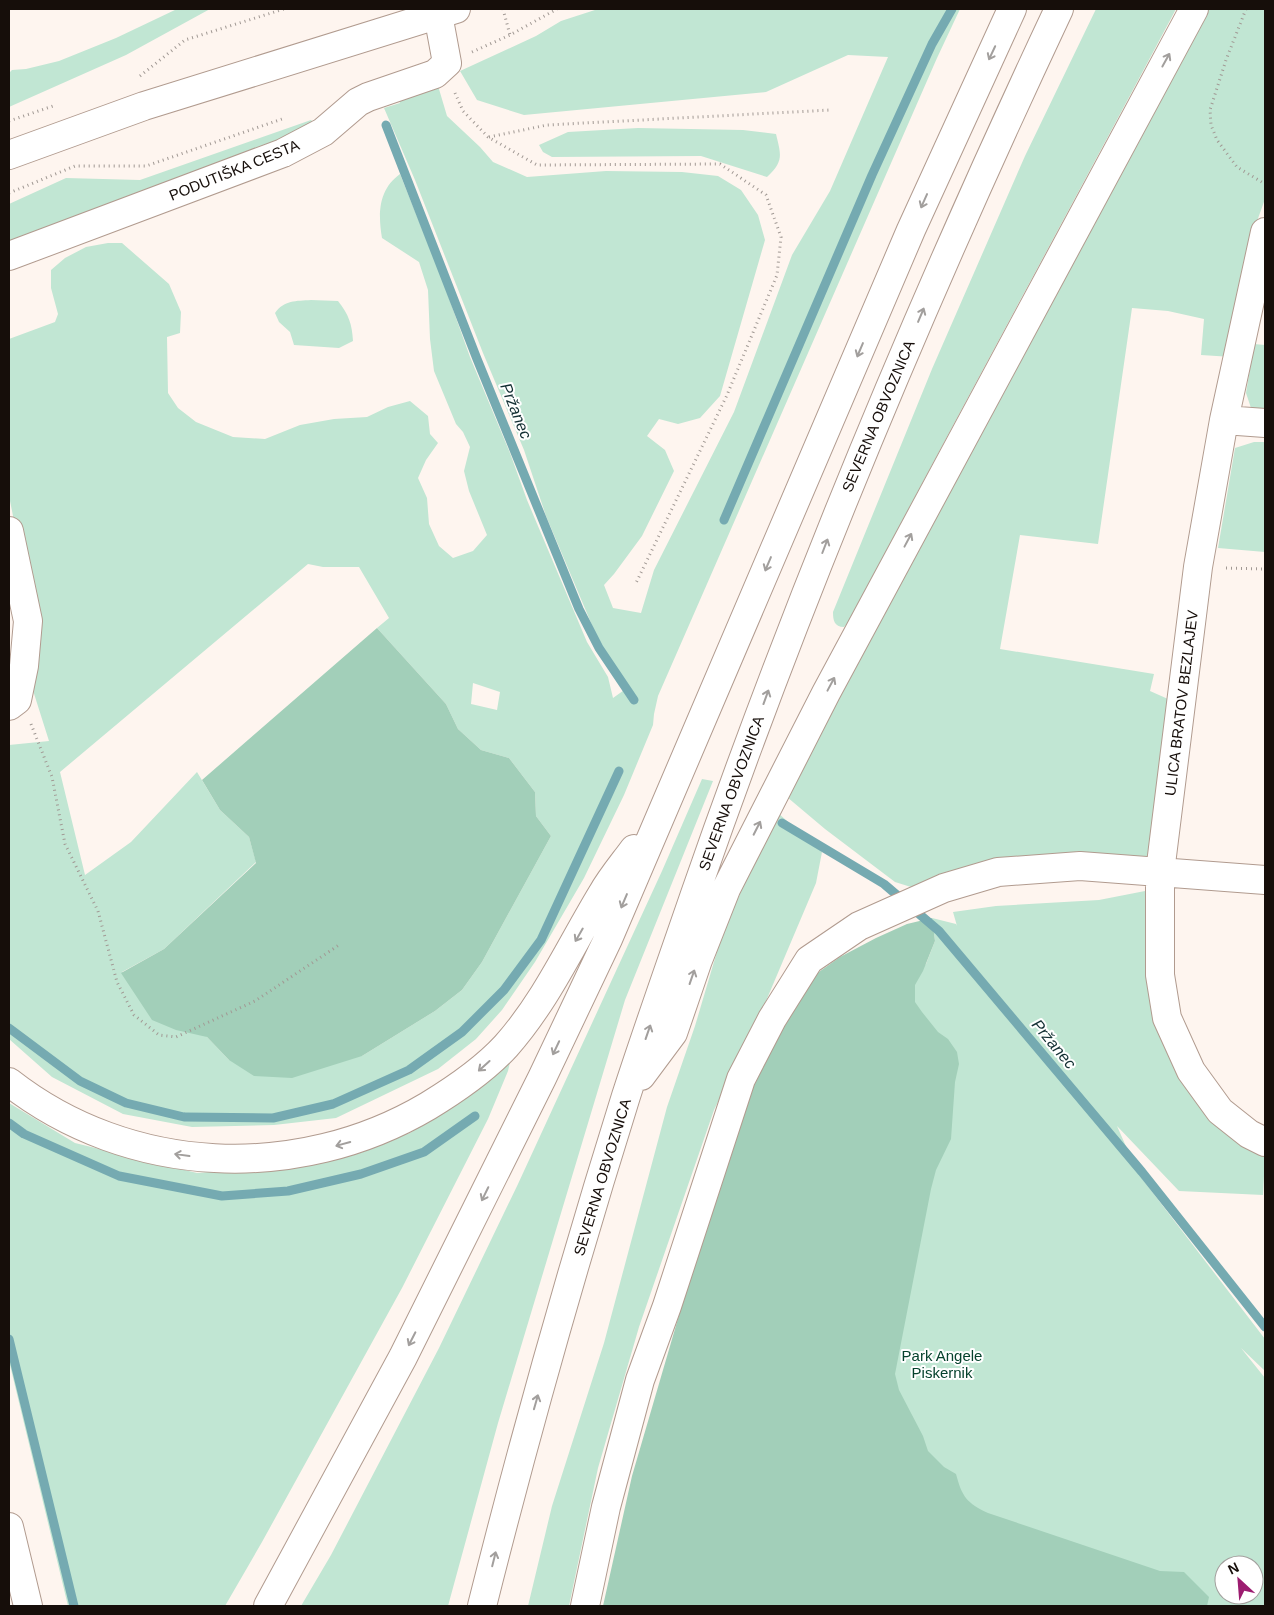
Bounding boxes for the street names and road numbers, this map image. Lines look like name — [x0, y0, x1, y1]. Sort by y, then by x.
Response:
street label: PODUTIŠKA CESTA — [166, 136, 302, 204]
street label: SEVERNA OBVOZNICA — [838, 337, 918, 495]
street label: ULICA BRATOV BEZLAJEV — [1161, 609, 1201, 797]
street label: SEVERNA OBVOZNICA — [695, 713, 767, 873]
street label: SEVERNA OBVOZNICA — [570, 1096, 634, 1258]

